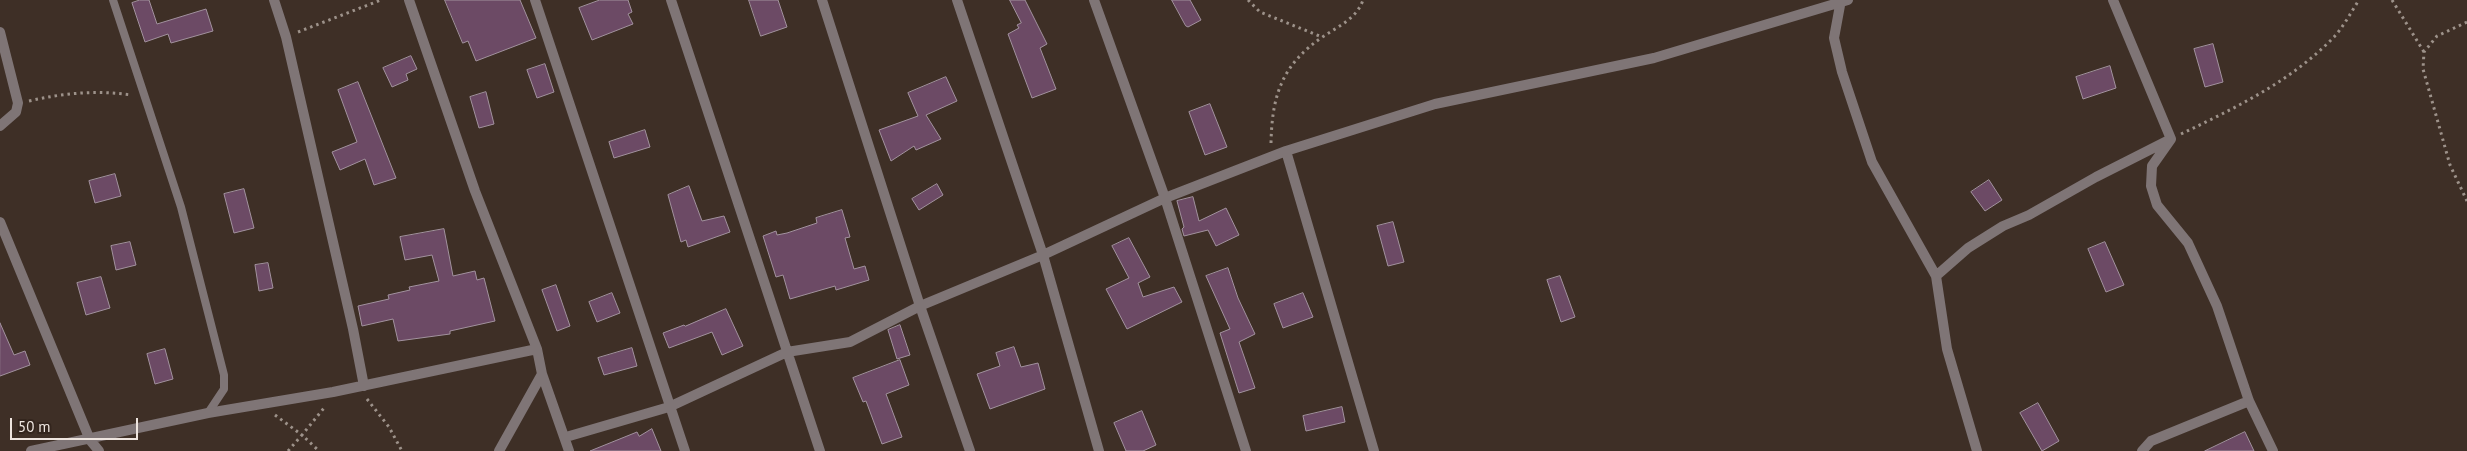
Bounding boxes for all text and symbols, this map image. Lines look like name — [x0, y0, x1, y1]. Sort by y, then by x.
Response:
scale bar — [12, 408, 140, 440]
text: 50 m — [18, 417, 51, 436]

